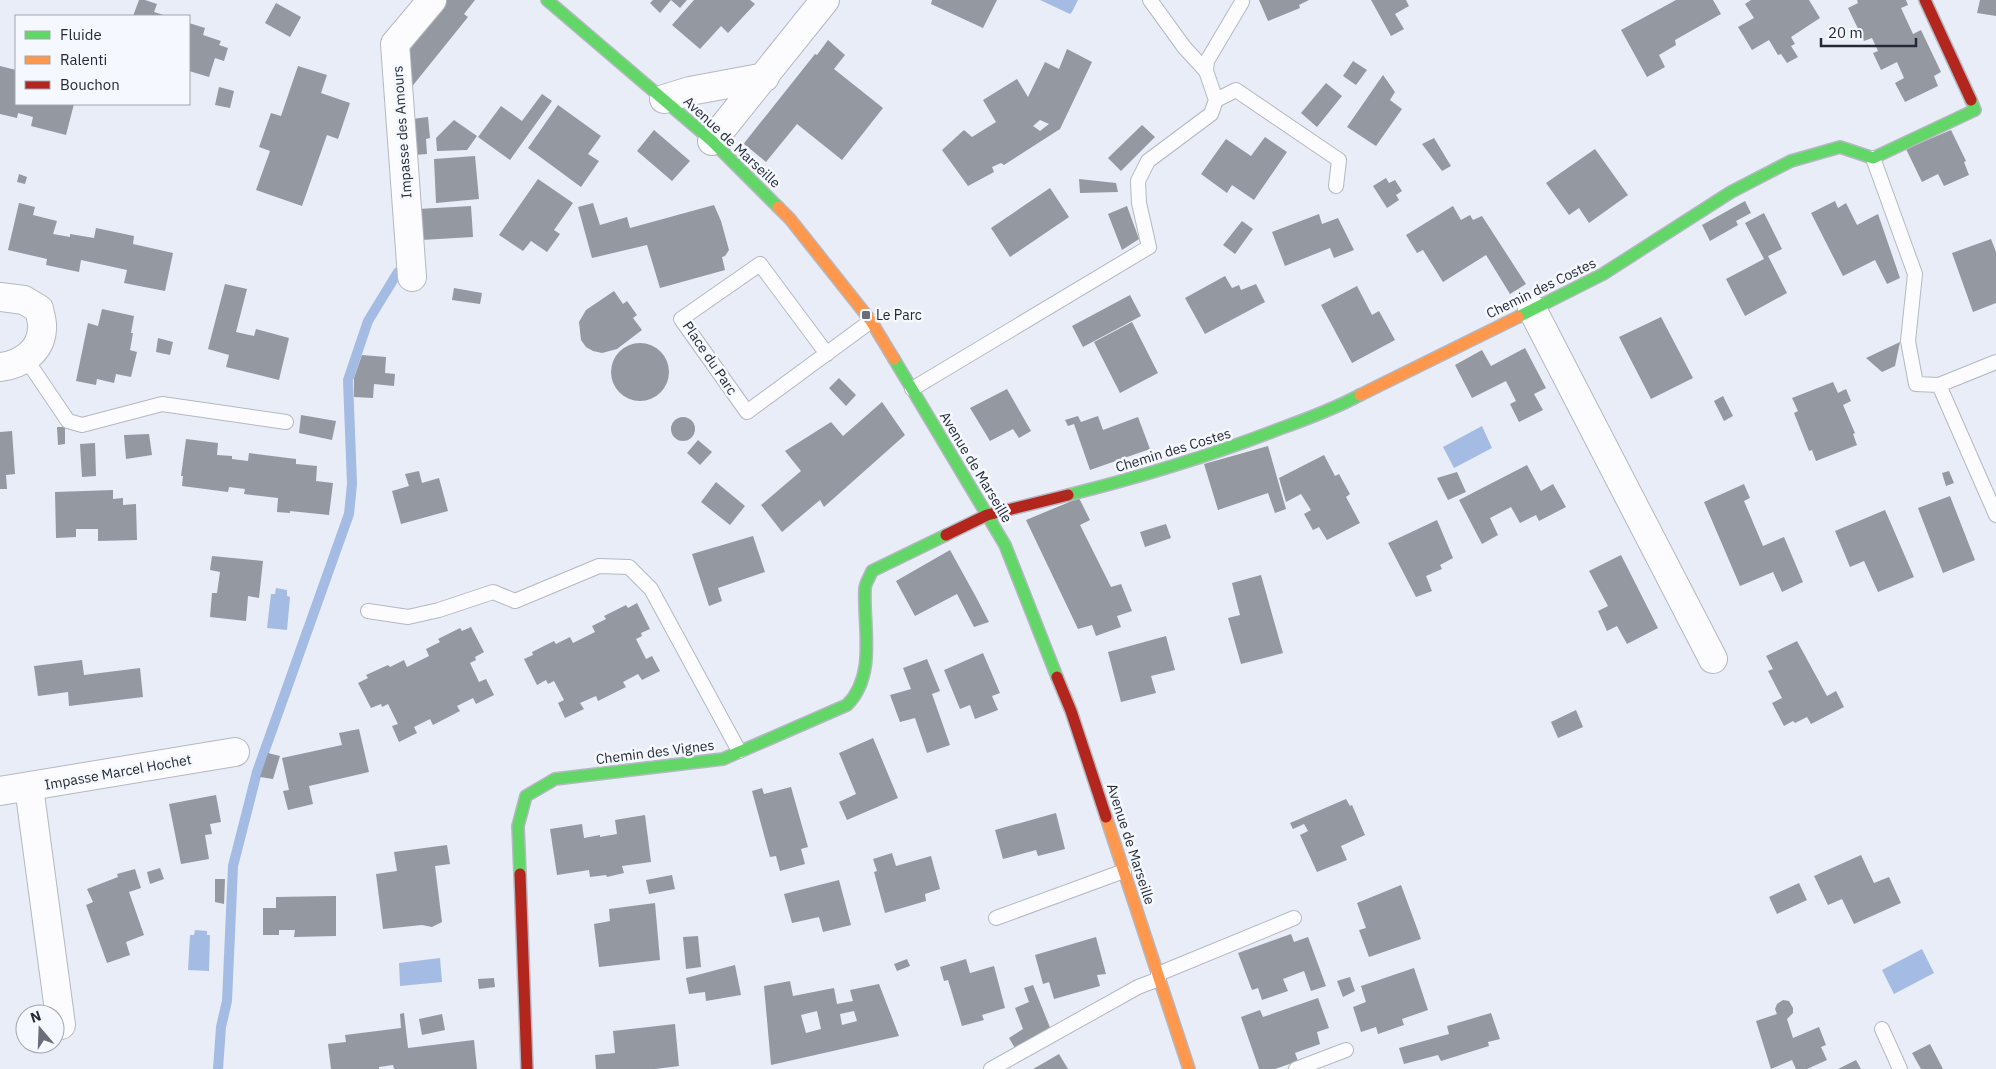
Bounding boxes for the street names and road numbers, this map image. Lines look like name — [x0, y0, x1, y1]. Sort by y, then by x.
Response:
street label: Impasse des Amours — [388, 65, 416, 199]
street label: Avenue de Marseille — [680, 92, 785, 192]
street label: Chemin des Costes — [1483, 254, 1599, 322]
street label: Place du Parc — [679, 318, 741, 398]
street label: Avenue de Marseille — [936, 408, 1016, 526]
street label: Chemin des Costes — [1113, 424, 1233, 476]
street label: Chemin des Vignes — [595, 736, 715, 768]
street label: Impasse Marcel Hochet — [43, 750, 193, 794]
street label: Avenue de Marseille — [1103, 781, 1159, 907]

